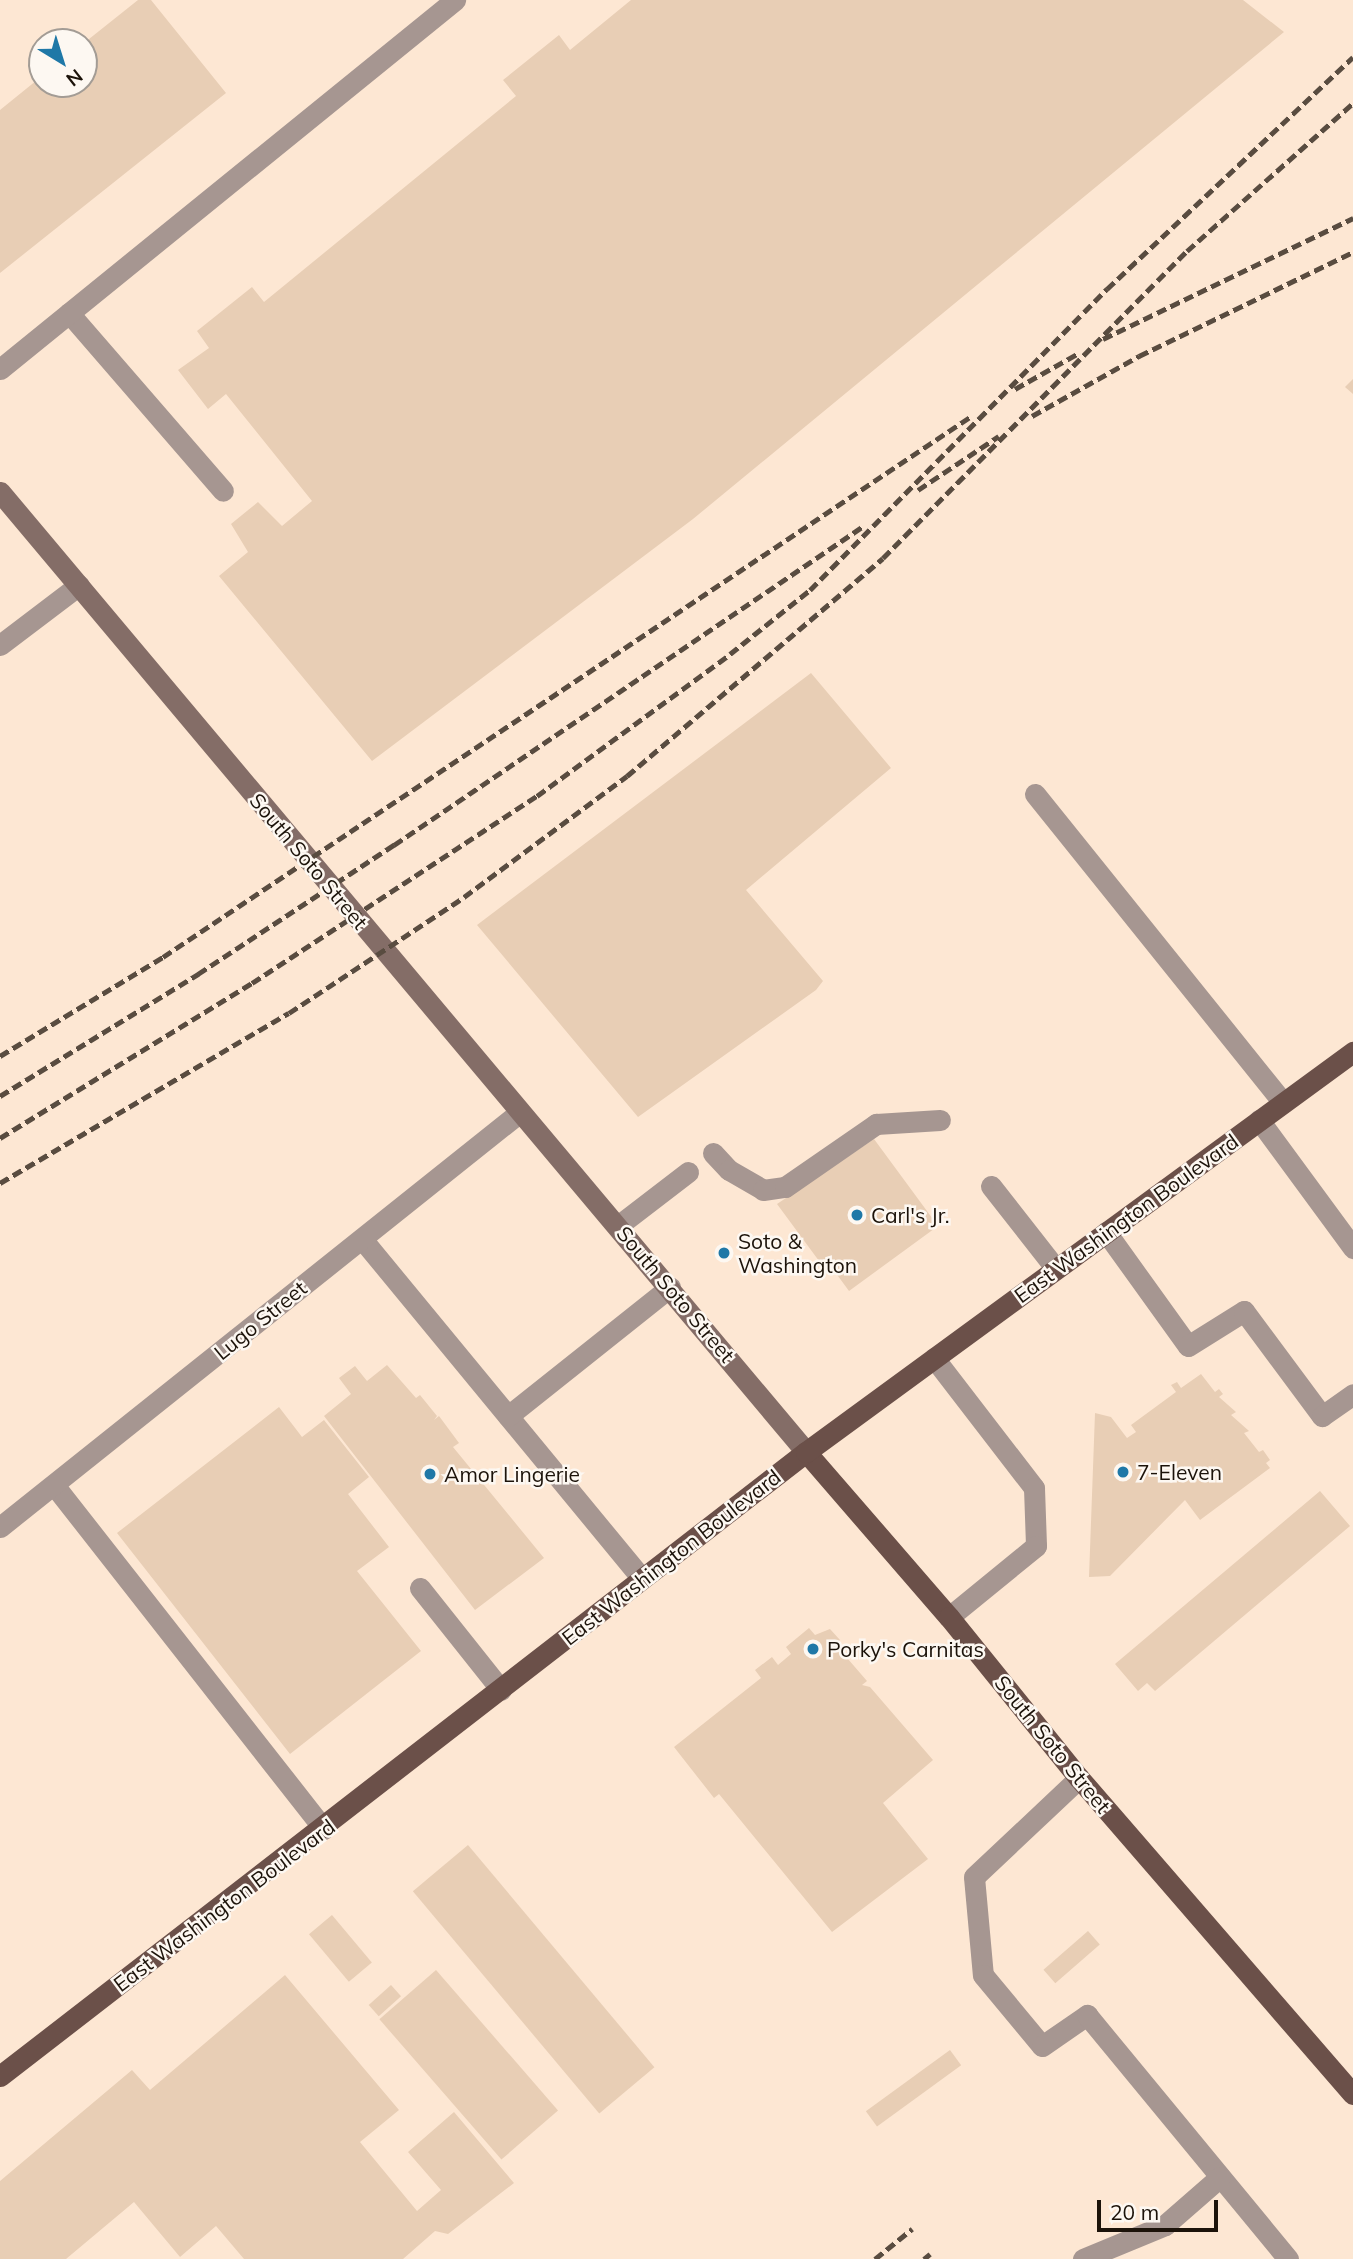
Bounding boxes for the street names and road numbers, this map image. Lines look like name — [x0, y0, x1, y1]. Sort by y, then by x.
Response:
street label: South Soto Street — [245, 788, 373, 934]
street label: East Washington Boulevard — [1009, 1128, 1243, 1308]
street label: South Soto Street — [612, 1221, 740, 1367]
street label: Lugo Street — [209, 1275, 311, 1365]
street label: East Washington Boulevard — [557, 1464, 785, 1650]
street label: South Soto Street — [990, 1670, 1116, 1818]
street label: East Washington Boulevard — [108, 1813, 340, 1997]

